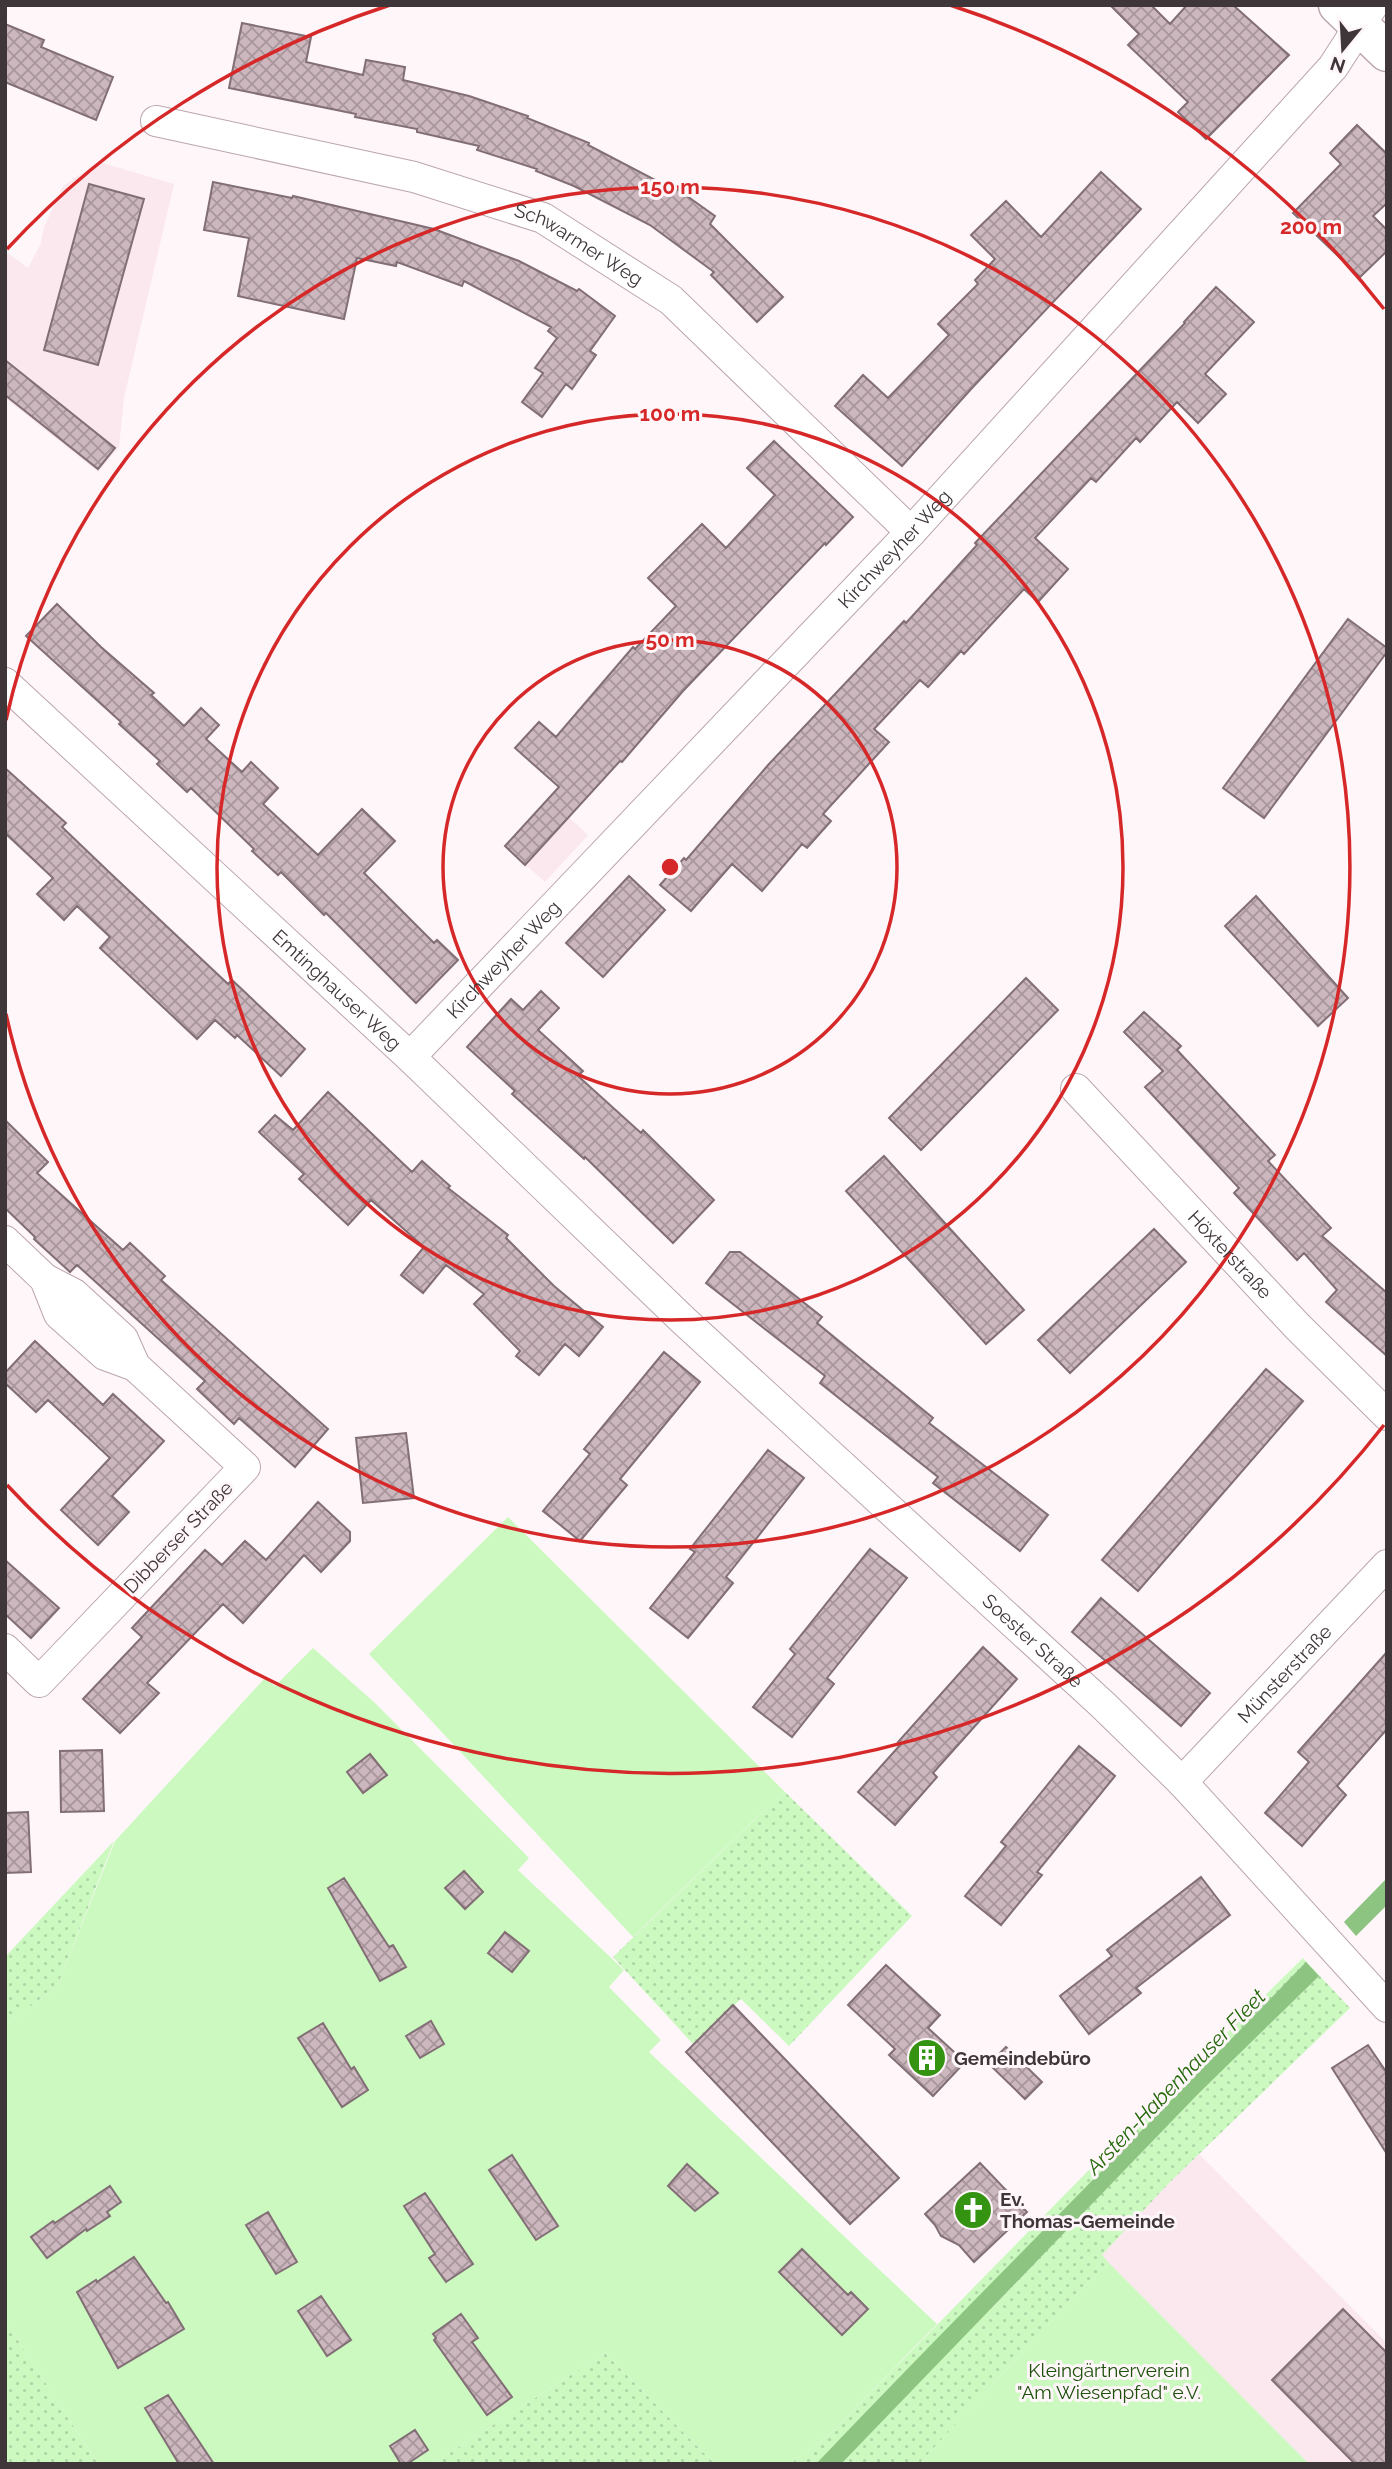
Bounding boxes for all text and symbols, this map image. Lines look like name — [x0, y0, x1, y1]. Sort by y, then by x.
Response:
north arrow — [1308, 14, 1378, 84]
text: N — [1327, 52, 1348, 78]
text: 150 m — [640, 174, 700, 199]
street label: Schwarmer Weg — [512, 199, 647, 290]
text: 200 m — [1280, 214, 1342, 239]
text: 100 m — [640, 401, 700, 426]
street label: Kirchweyher Weg — [833, 485, 955, 613]
text: 50 m — [645, 627, 695, 652]
centre of rings — [658, 855, 682, 879]
street label: Kirchweyher Weg — [442, 896, 564, 1023]
street label: Emtinghauser Weg — [268, 925, 406, 1054]
street label: Höxterstraße — [1184, 1206, 1277, 1303]
street label: Dibberser Straße — [119, 1477, 237, 1597]
street label: Soester Straße — [978, 1589, 1088, 1692]
street label: Münsterstraße — [1233, 1620, 1336, 1727]
water label: Arsten-Habenhauser Fleet — [1080, 1984, 1271, 2180]
building icon: Gemeindebüro — [906, 2037, 948, 2079]
place label: Gemeindebüro — [954, 2047, 1091, 2069]
place label: Ev. Thomas-Gemeinde — [1000, 2188, 1175, 2232]
church icon: Ev. Thomas-Gemeinde — [952, 2189, 994, 2231]
park label: Kleingärtnerverein "Am Wiesenpfad" e.V. — [1017, 2359, 1201, 2403]

